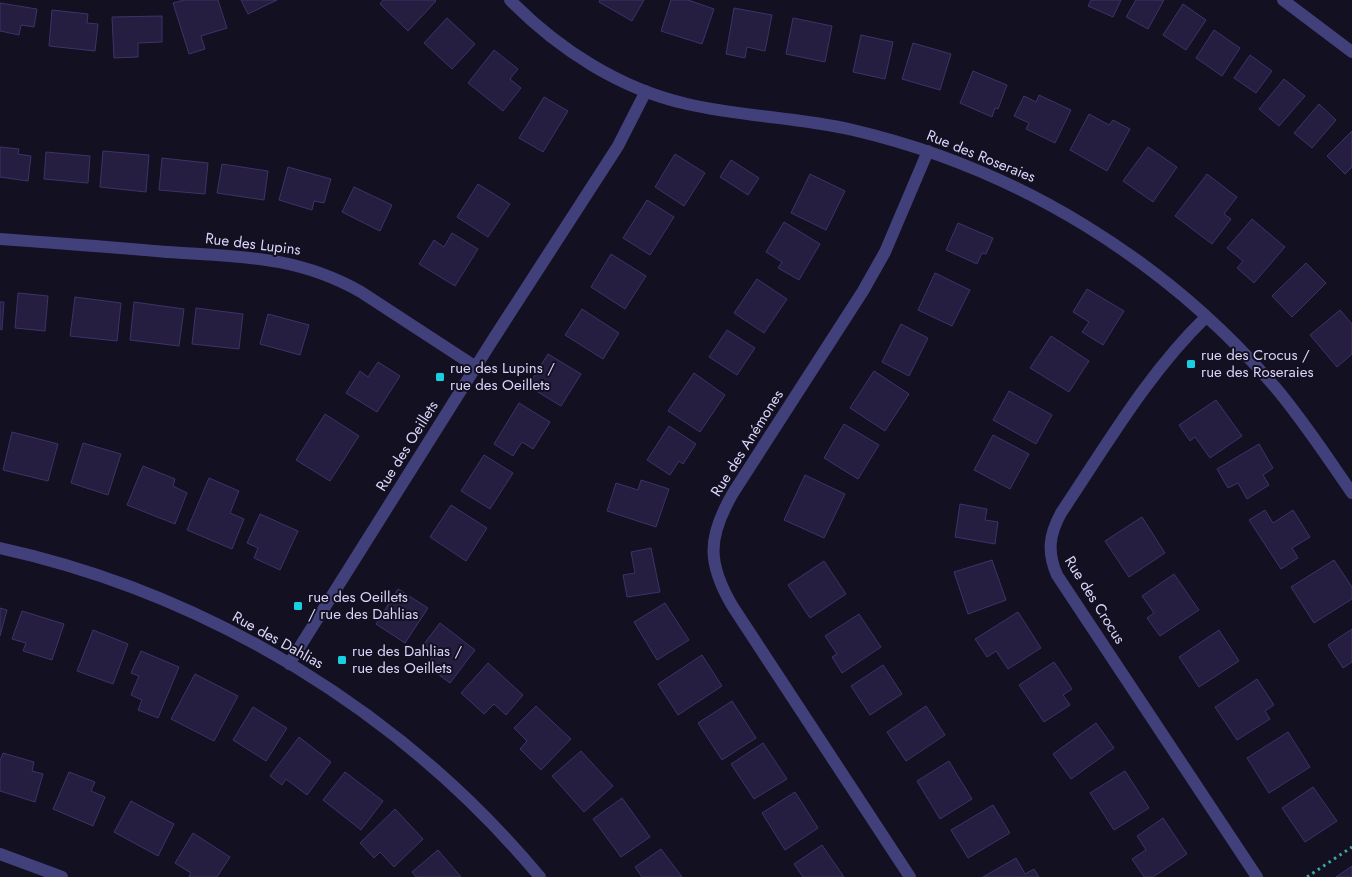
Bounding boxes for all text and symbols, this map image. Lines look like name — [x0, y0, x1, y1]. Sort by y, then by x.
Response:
street label: Rue des Roseraies — [923, 124, 1039, 188]
street label: Rue des Lupins — [204, 227, 302, 261]
place label: rue des Crocus / rue des Roseraies — [1201, 344, 1313, 383]
place label: rue des Lupins / rue des Oeillets — [450, 357, 555, 396]
marker: rue des Crocus / rue des Roseraies — [1185, 358, 1197, 370]
marker: rue des Lupins / rue des Oeillets — [434, 371, 446, 383]
street label: Rue des Anémones — [705, 385, 789, 501]
street label: Rue des Oeillets — [370, 396, 444, 496]
street label: Rue des Crocus — [1059, 552, 1131, 648]
place label: rue des Oeillets / rue des Dahlias — [308, 586, 418, 625]
marker: rue des Oeillets / rue des Dahlias — [292, 600, 304, 612]
street label: Rue des Dahlias — [228, 606, 328, 674]
place label: rue des Dahlias / rue des Oeillets — [352, 640, 462, 679]
marker: rue des Dahlias / rue des Oeillets — [336, 654, 348, 666]

